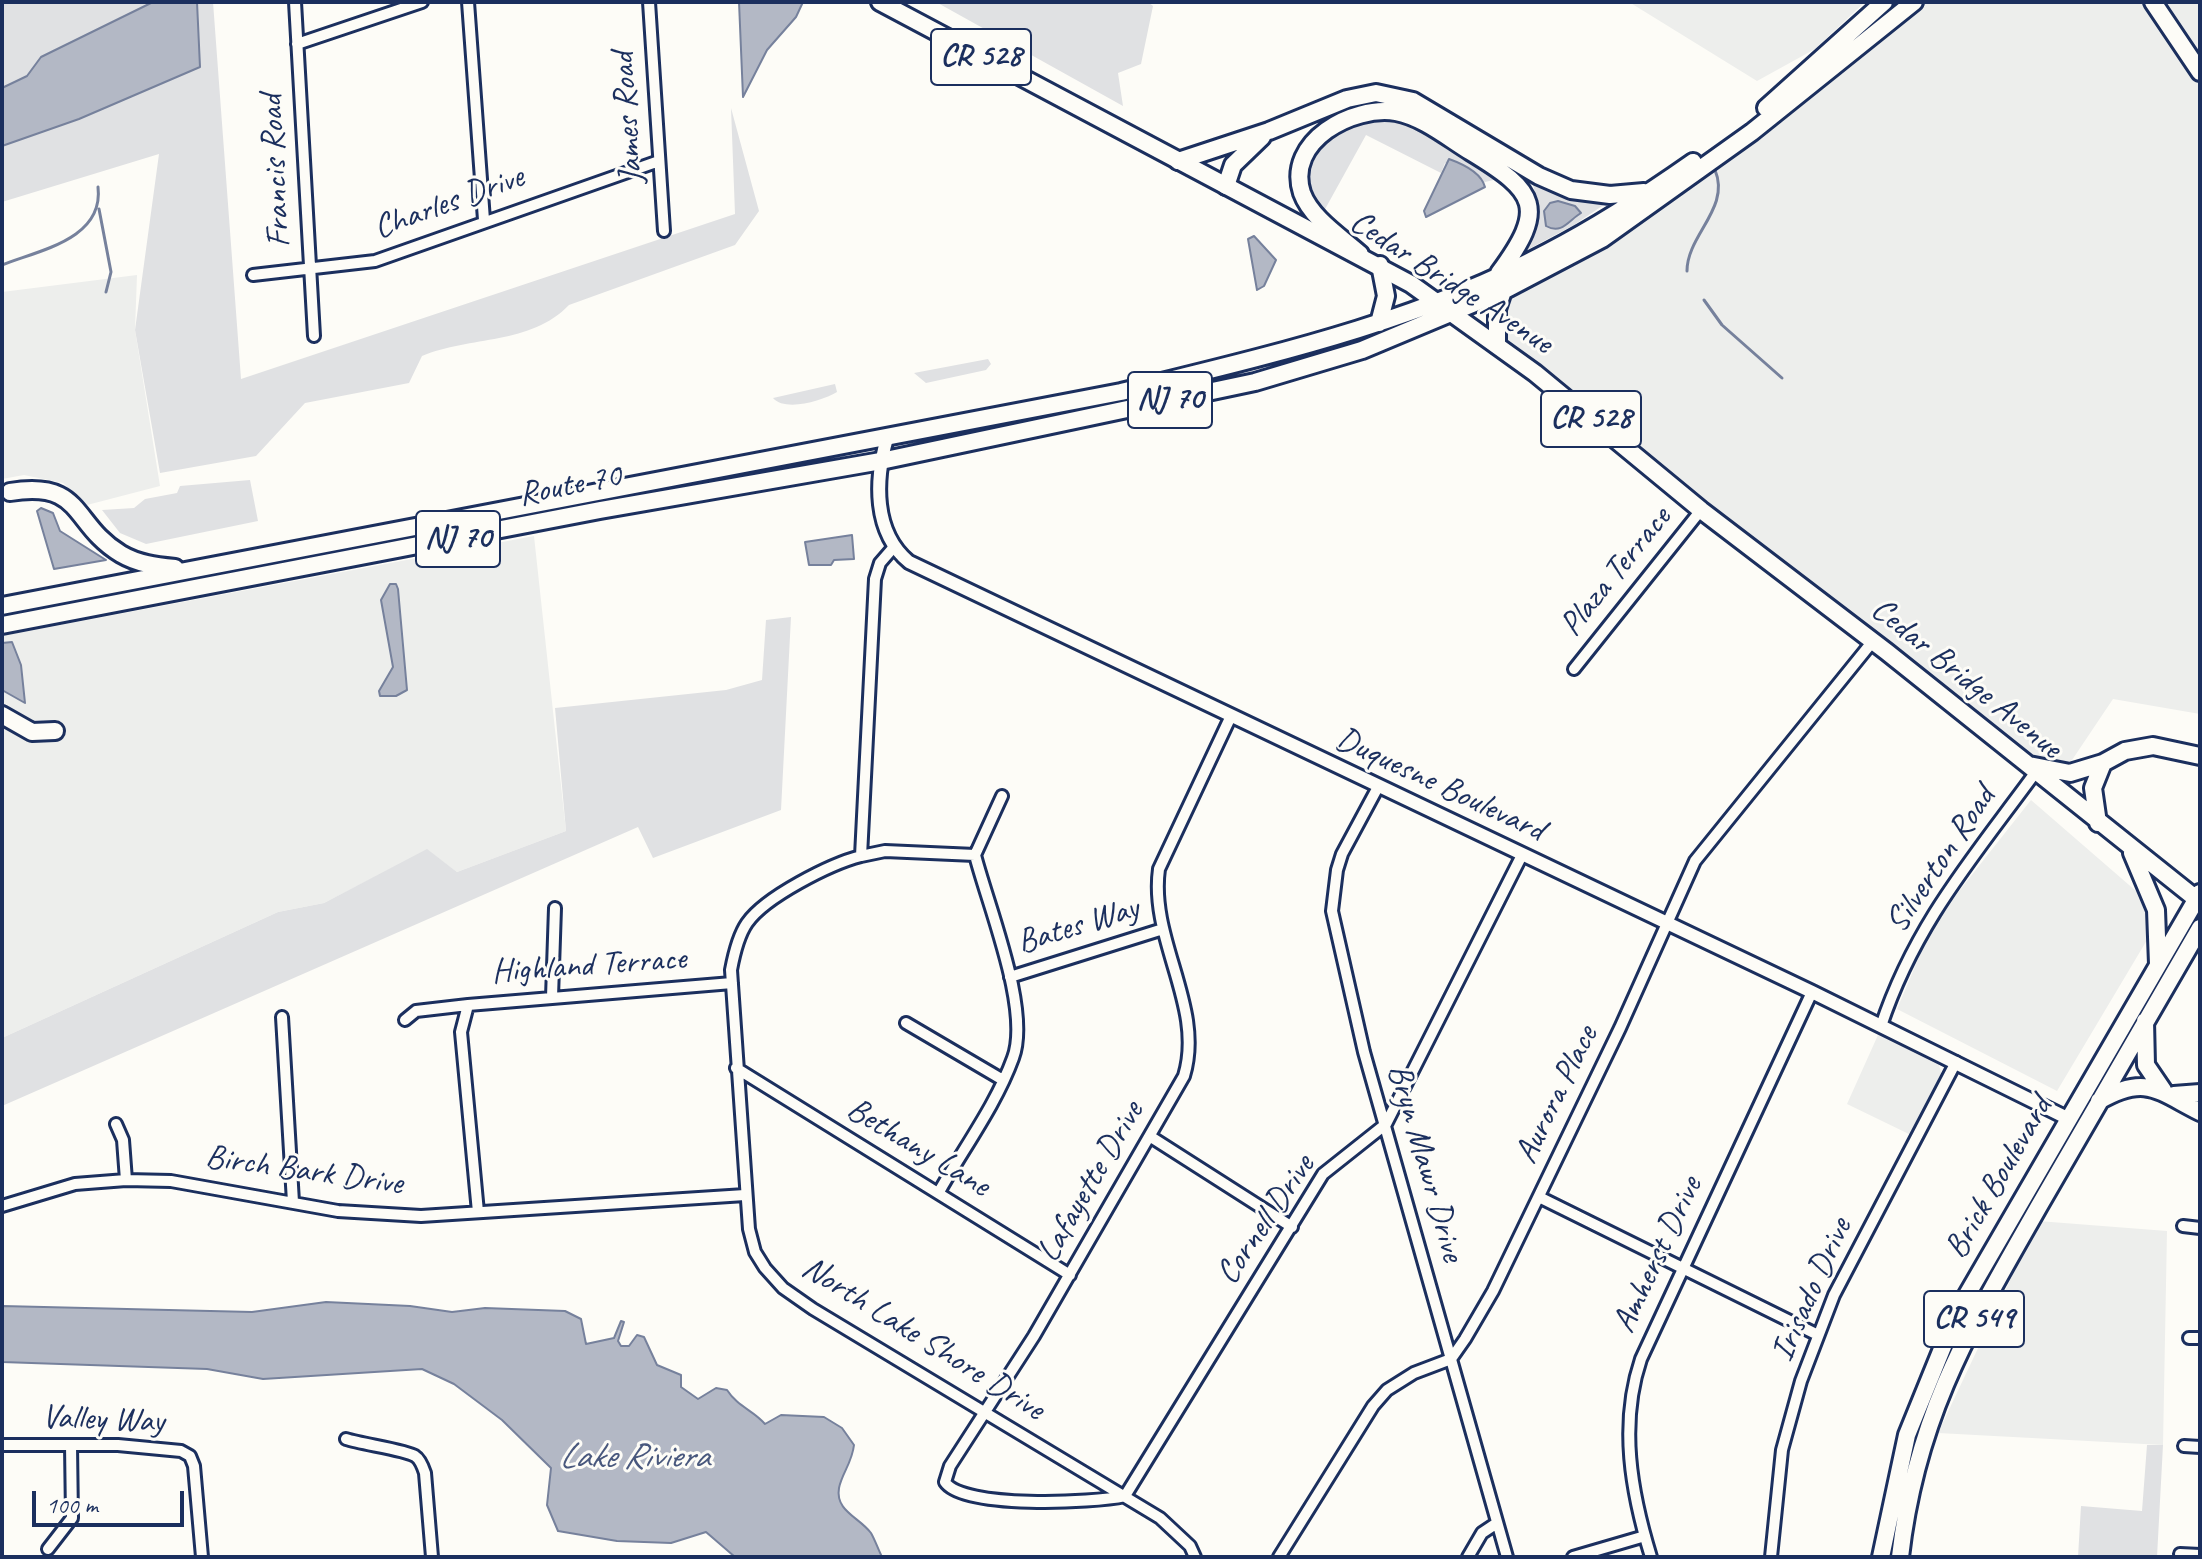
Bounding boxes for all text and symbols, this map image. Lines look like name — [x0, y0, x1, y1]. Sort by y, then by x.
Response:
road number: CR 528 — [931, 29, 1031, 85]
street label: James Road — [603, 51, 653, 185]
street label: Francis Road — [252, 93, 300, 249]
street label: Charles Drive — [368, 157, 530, 249]
street label: Cedar Bridge Avenue — [1342, 202, 1560, 364]
road number: NJ 70 — [1128, 372, 1212, 428]
road number: CR 528 — [1541, 391, 1641, 447]
street label: Route 70 — [515, 456, 625, 516]
street label: Plaza Terrace — [1551, 499, 1681, 645]
road number: NJ 70 — [416, 511, 500, 567]
street label: Cedar Bridge Avenue — [1862, 590, 2070, 768]
street label: Duquesne Boulevard — [1329, 719, 1551, 851]
street label: Silverton Road — [1877, 779, 2005, 941]
street label: Bates Way — [1012, 888, 1144, 964]
street label: Highland Terrace — [490, 939, 688, 993]
street label: Aurora Place — [1506, 1020, 1608, 1170]
street label: Bryn Mawr Drive — [1377, 1060, 1473, 1266]
street label: Bethany Lane — [839, 1089, 997, 1207]
street label: Brick Boulevard — [1936, 1090, 2062, 1266]
street label: Lafayette Drive — [1029, 1095, 1153, 1269]
street label: Birch Bark Drive — [203, 1137, 405, 1205]
street label: Cornell Drive — [1208, 1147, 1324, 1293]
street label: Amherst Drive — [1604, 1171, 1712, 1339]
street label: Irisado Drive — [1762, 1212, 1862, 1368]
street label: North Lake Shore Drive — [794, 1248, 1052, 1430]
road number: CR 549 — [1924, 1291, 2024, 1347]
street label: Valley Way — [41, 1397, 165, 1443]
water label: Lake Riviera — [559, 1436, 709, 1480]
scale bar — [36, 1475, 188, 1525]
text: 100 m — [46, 1490, 98, 1520]

